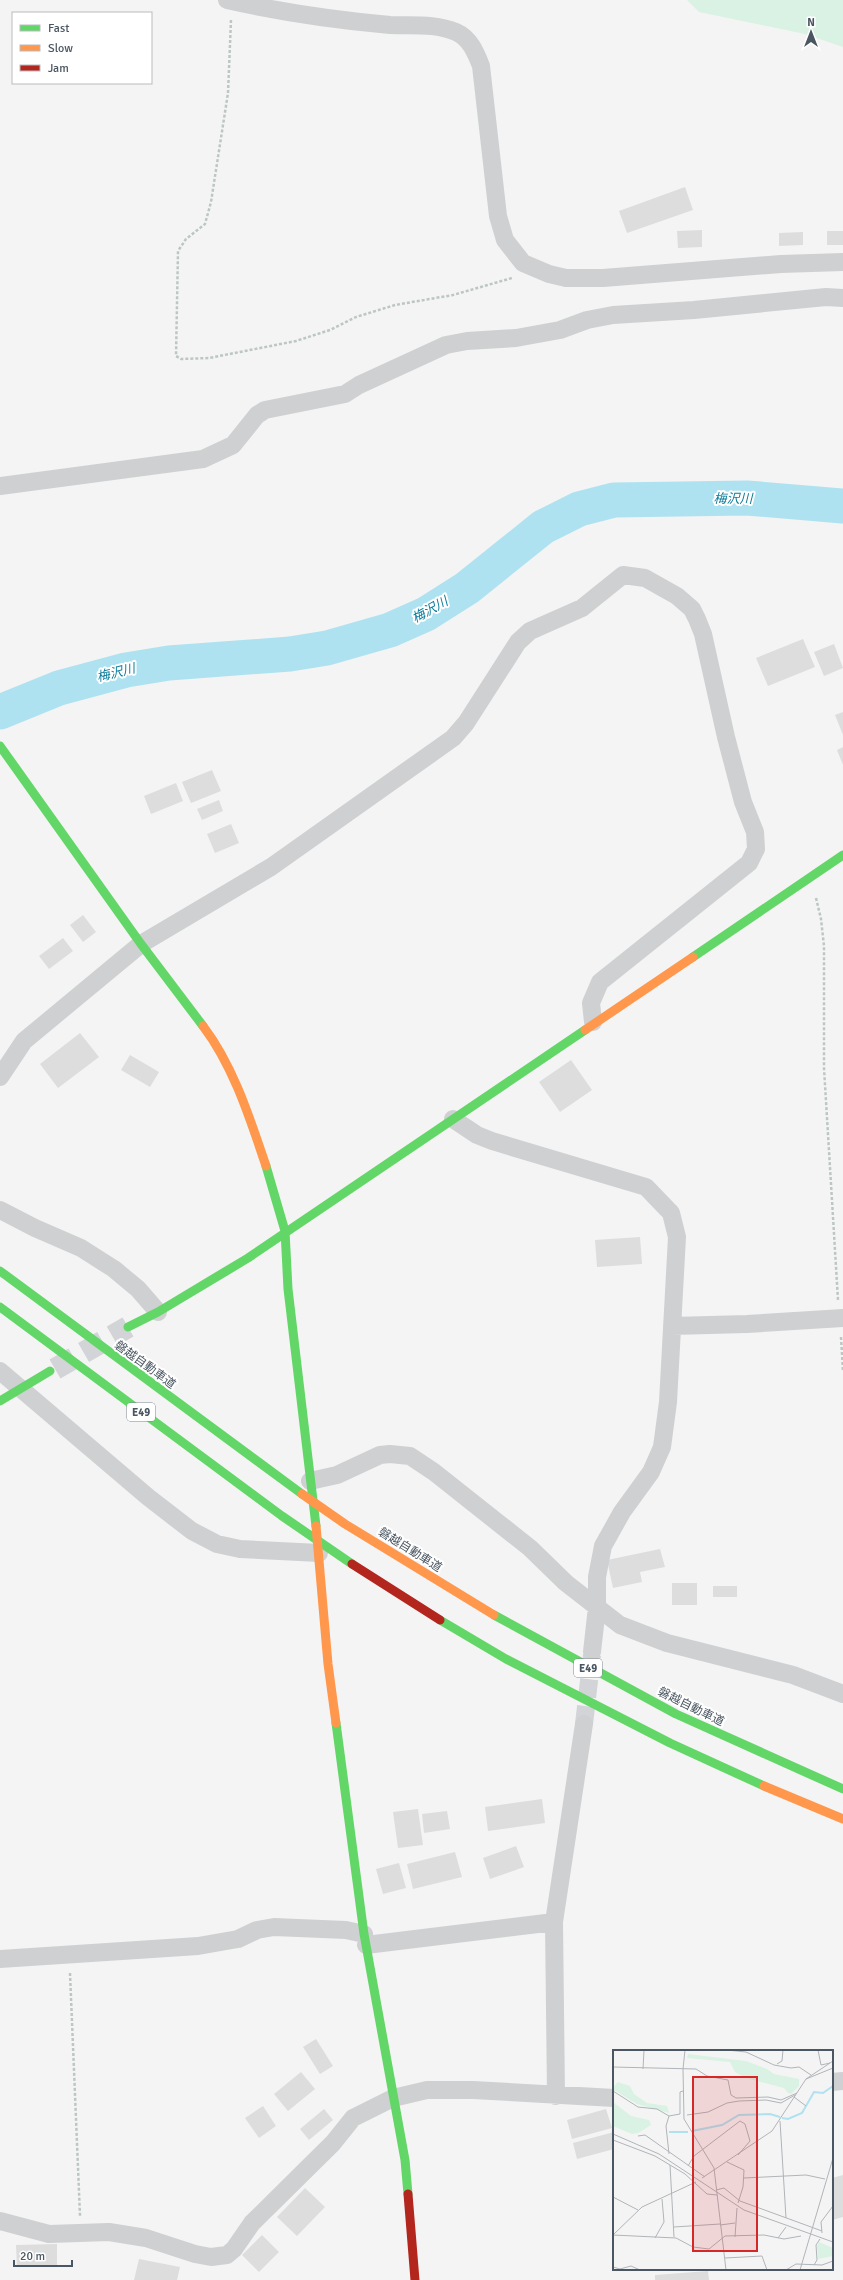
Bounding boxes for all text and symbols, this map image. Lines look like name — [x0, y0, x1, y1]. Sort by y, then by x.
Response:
legend — [12, 12, 152, 84]
north arrow — [791, 12, 831, 52]
text: N — [807, 16, 815, 29]
text: Fast — [48, 21, 69, 36]
text: Slow — [48, 41, 73, 56]
text: Jam — [48, 61, 69, 76]
water label: 梅沢川 — [713, 491, 754, 507]
water label: 梅沢川 — [409, 593, 453, 626]
water label: 梅沢川 — [95, 660, 139, 685]
street label: 磐越自動車道 — [111, 1338, 179, 1392]
road number: E49 — [127, 1403, 155, 1421]
street label: 磐越自動車道 — [375, 1525, 445, 1575]
road number: E49 — [574, 1659, 602, 1677]
street label: 磐越自動車道 — [655, 1684, 727, 1730]
inset map — [613, 2050, 833, 2270]
scale bar — [14, 2242, 72, 2268]
text: 20 m — [20, 2249, 45, 2264]

